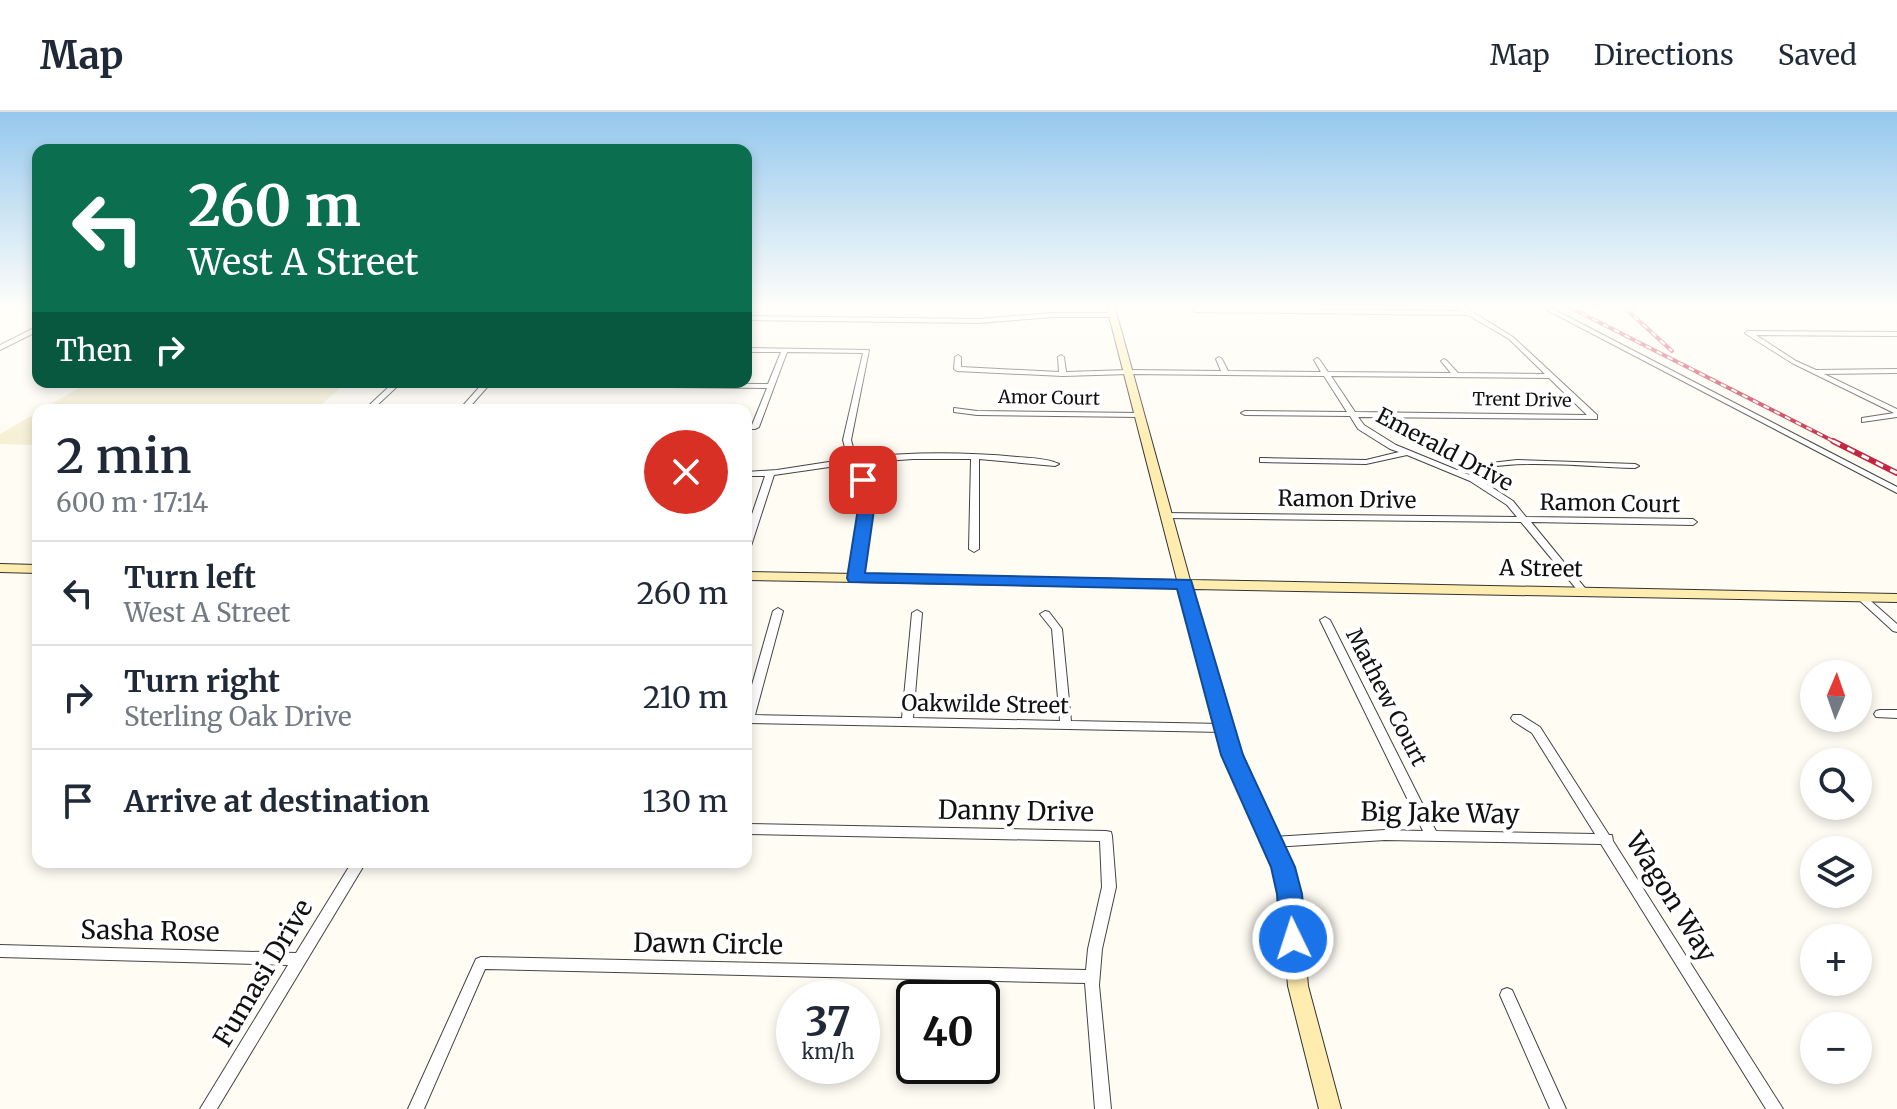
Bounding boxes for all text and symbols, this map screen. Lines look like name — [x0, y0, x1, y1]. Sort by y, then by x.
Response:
text: Map — [40, 32, 124, 79]
text: Map — [1490, 37, 1550, 73]
text: Directions — [1594, 37, 1734, 73]
text: Saved — [1778, 37, 1857, 73]
text: 260 m — [188, 171, 361, 241]
icon: left — [56, 176, 160, 280]
text: West A Street — [188, 240, 418, 285]
icon: right — [148, 328, 192, 372]
text: Then — [56, 331, 132, 369]
street label: Amor Court — [997, 385, 1100, 410]
street label: Trent Drive — [1472, 387, 1572, 412]
street label: Emerald Drive — [1372, 401, 1518, 497]
text: 2 min — [56, 426, 192, 486]
button: close — [644, 430, 728, 514]
pin — [829, 446, 897, 514]
icon: arrive — [841, 458, 885, 502]
street label: Ramon Drive — [1277, 484, 1417, 514]
text: 600 m · 17:14 — [56, 486, 208, 519]
street label: Ramon Court — [1539, 488, 1681, 518]
street label: A Street — [1498, 553, 1583, 583]
text: Turn left — [124, 558, 256, 596]
icon: left — [56, 571, 100, 615]
text: 260 m — [637, 574, 728, 612]
text: West A Street — [124, 596, 290, 629]
street label: Mathew Court — [1340, 623, 1434, 771]
north arrow — [1800, 660, 1872, 732]
map controls — [1800, 660, 1872, 1084]
text: Turn right — [124, 662, 280, 700]
icon: right — [56, 675, 100, 719]
text: 210 m — [643, 678, 728, 716]
street label: Oakwilde Street — [901, 689, 1069, 719]
text: Sterling Oak Drive — [124, 700, 352, 733]
button: search — [1800, 748, 1872, 820]
icon: arrive — [56, 779, 100, 823]
text: Arrive at destination — [124, 782, 430, 820]
text: 130 m — [642, 782, 728, 820]
street label: Danny Drive — [938, 793, 1094, 828]
street label: Big Jake Way — [1360, 795, 1521, 830]
street label: Wagon Way — [1618, 825, 1725, 968]
button: layers — [1800, 836, 1872, 908]
street label: Fumasi Drive — [206, 893, 319, 1052]
position arrow — [1251, 897, 1335, 981]
street label: Sasha Rose — [80, 913, 220, 948]
button: + — [1800, 924, 1872, 996]
street label: Dawn Circle — [633, 926, 783, 961]
speed limit sign: 40 — [896, 980, 1000, 1084]
text: 37 — [805, 997, 851, 1047]
button: − — [1800, 1012, 1872, 1084]
text: km/h — [802, 1039, 854, 1064]

